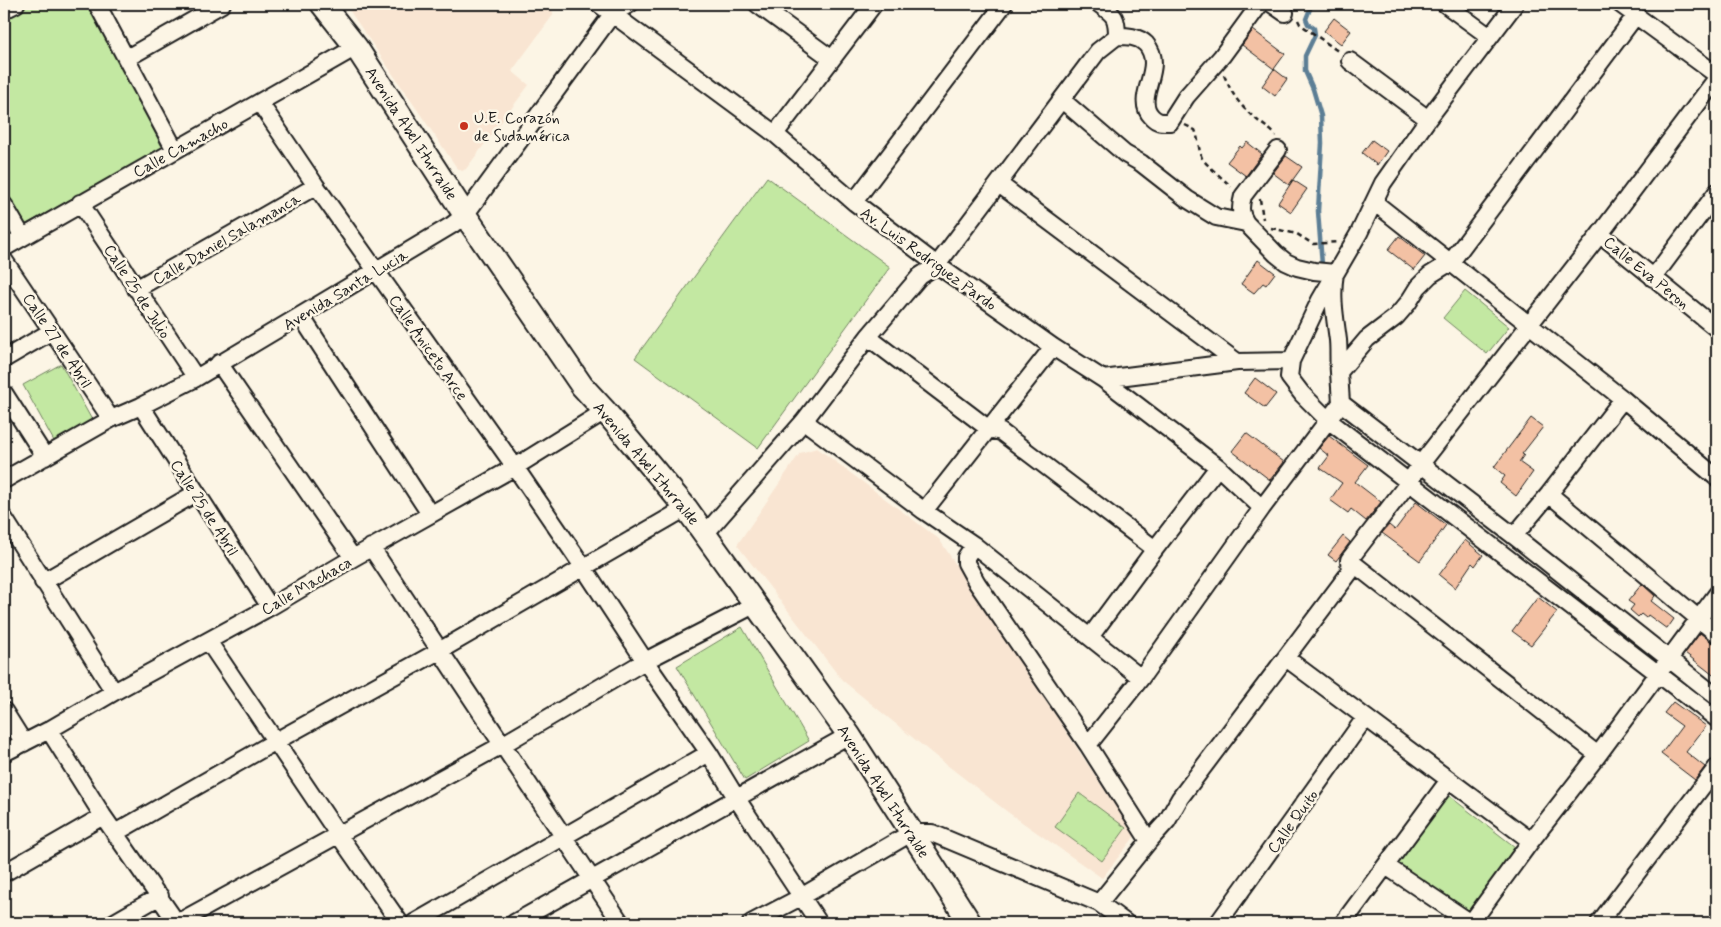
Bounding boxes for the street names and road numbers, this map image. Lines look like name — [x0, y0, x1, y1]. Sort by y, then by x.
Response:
street label: Avenida Abel Iturralde — [360, 63, 462, 205]
street label: Calle Camacho — [129, 113, 232, 183]
street label: Calle Daniel Salamanca — [149, 188, 305, 290]
street label: Av. Luis Rodriguez Pardo — [855, 203, 1001, 317]
street label: Calle Eva Peron — [1599, 232, 1694, 314]
street label: Calle 25 de Julio — [98, 241, 175, 343]
street label: Avenida Santa Lucia — [280, 245, 412, 336]
street label: Calle 27 de Abril — [17, 289, 96, 392]
street label: Calle Aniceto Arce — [383, 291, 472, 405]
street label: Avenida Abel Iturralde — [588, 398, 704, 530]
street label: Calle 25 de Abril — [165, 456, 243, 560]
street label: Calle Machaca — [258, 552, 356, 621]
street label: Avenida Abel Iturralde — [832, 721, 934, 863]
street label: Calle Quito — [1263, 786, 1323, 858]

